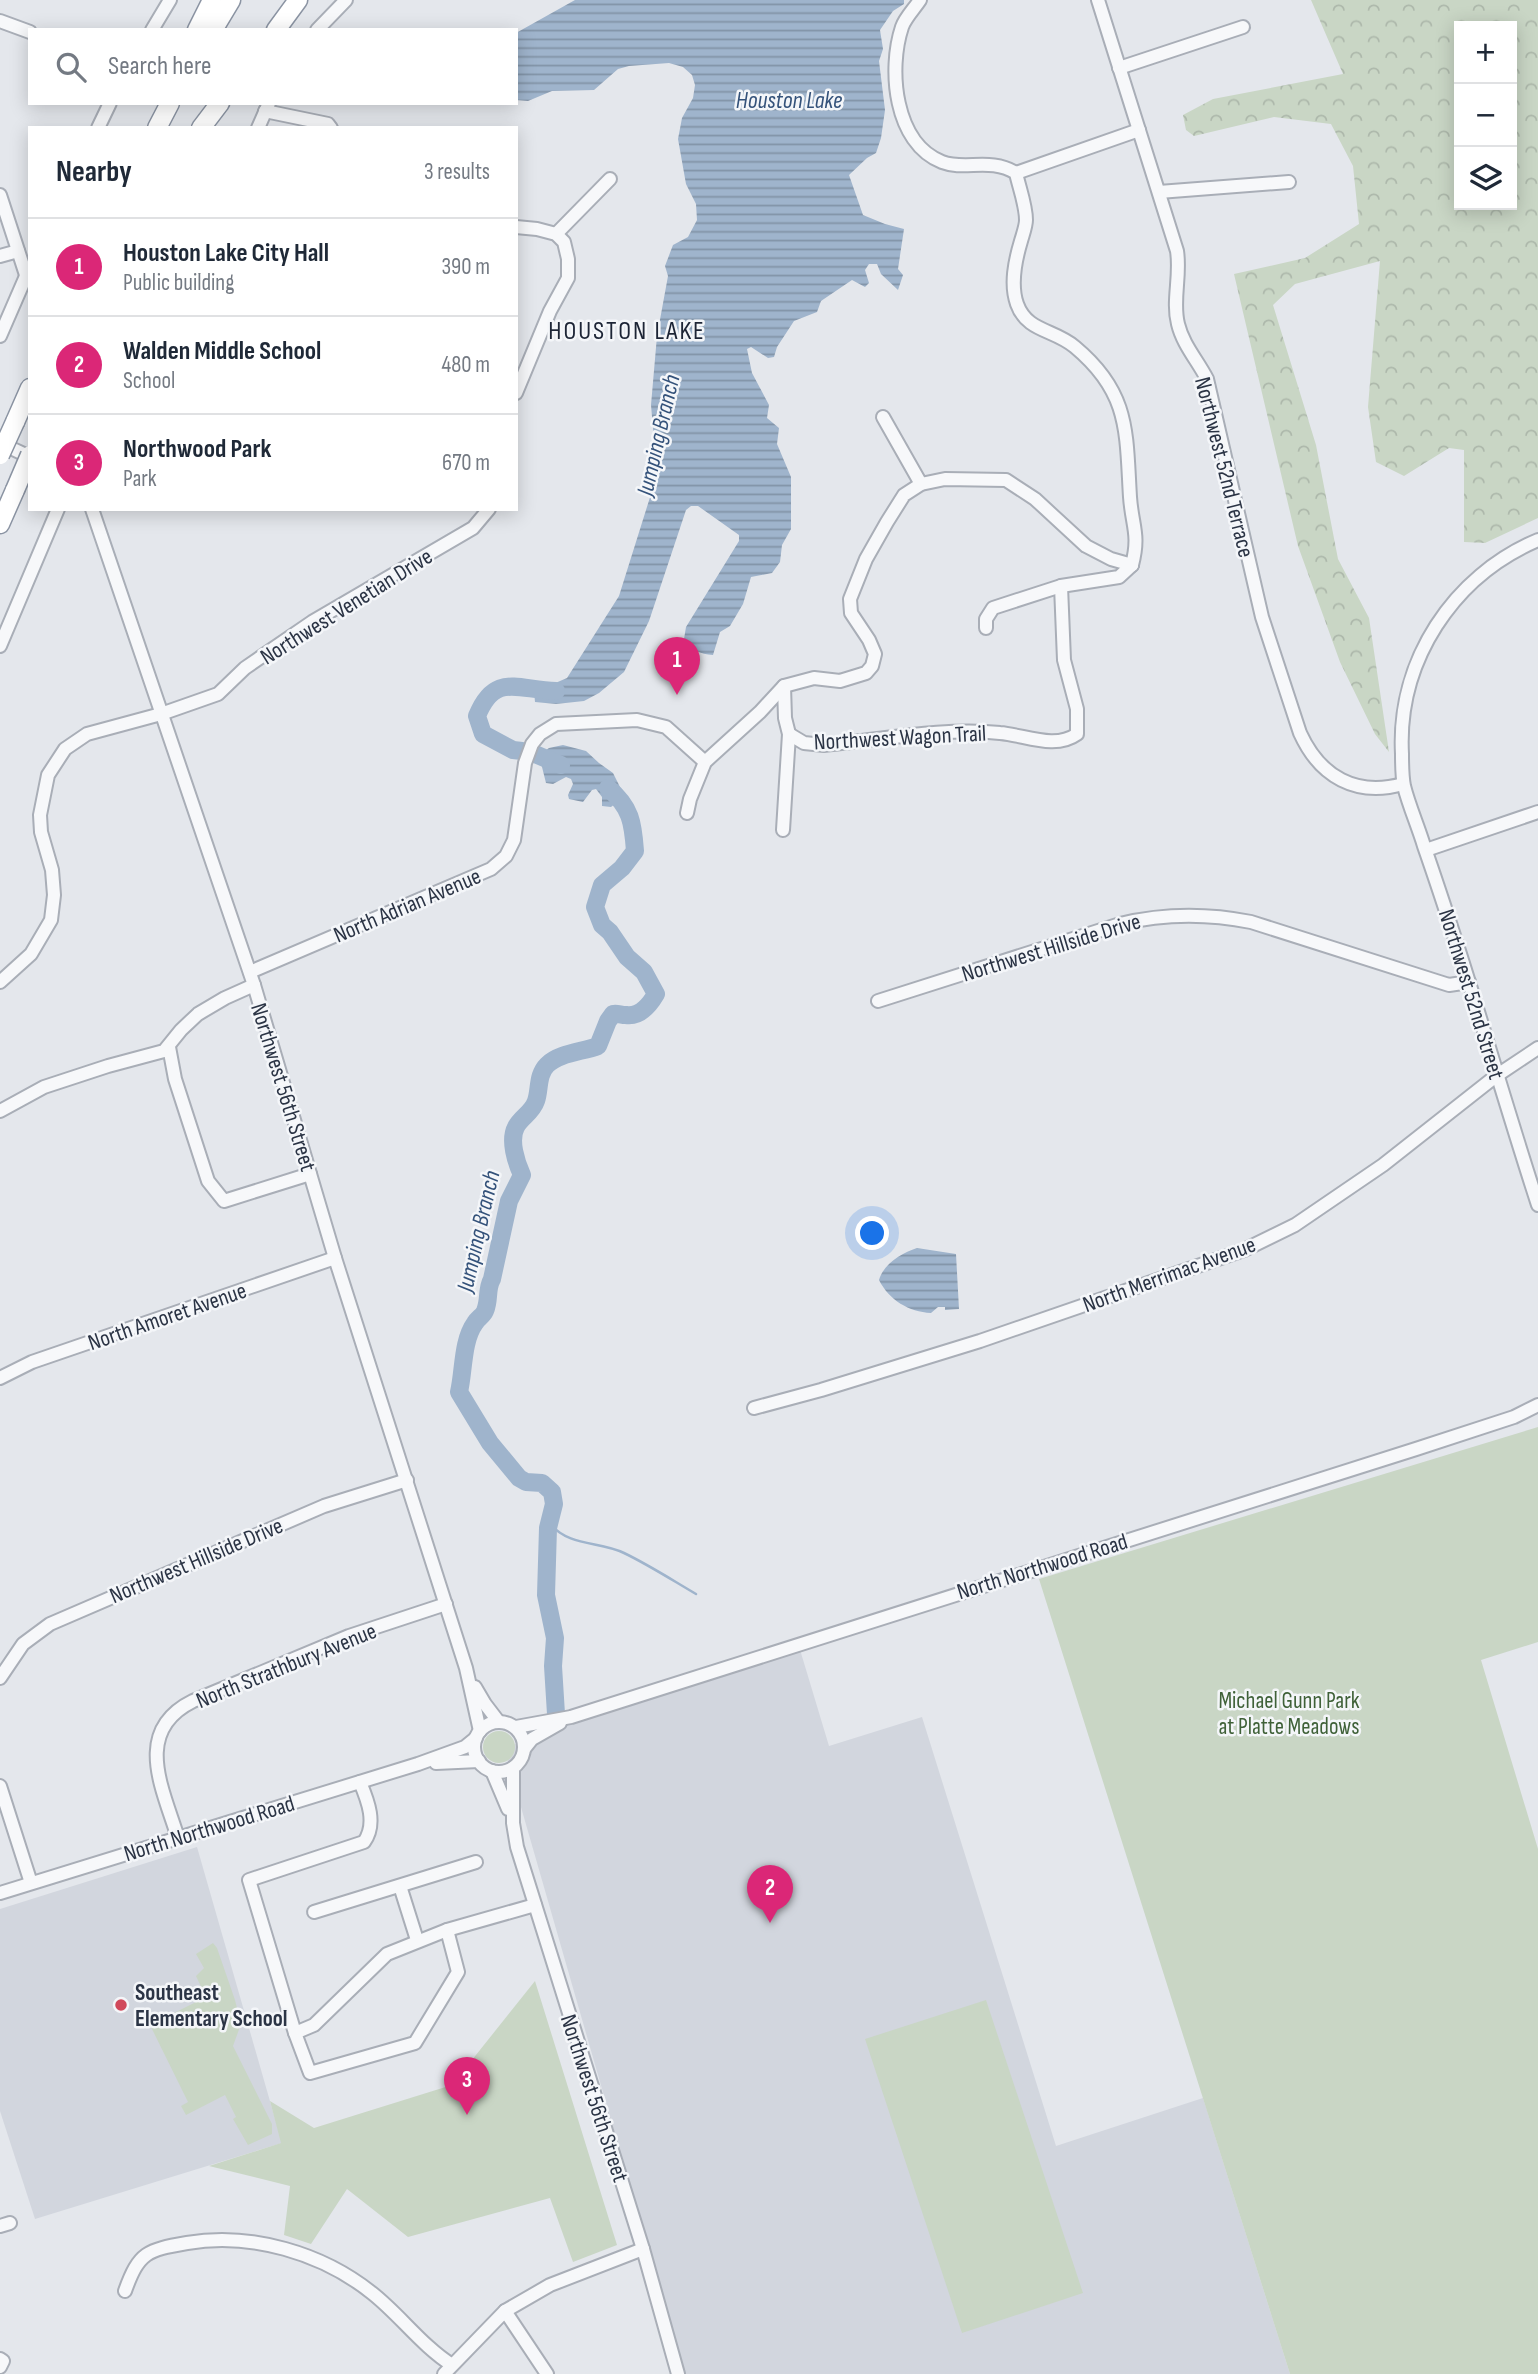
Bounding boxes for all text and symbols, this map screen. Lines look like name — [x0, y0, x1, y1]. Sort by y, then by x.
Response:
map controls — [1454, 21, 1517, 210]
button: + — [1454, 21, 1517, 84]
search box — [28, 28, 518, 105]
icon: search — [52, 48, 90, 86]
text: Search here — [108, 51, 211, 82]
button: − — [1454, 84, 1517, 147]
water label: Houston Lake — [736, 86, 842, 115]
button: layers — [1454, 147, 1517, 210]
text: Nearby — [56, 154, 132, 190]
text: 3 results — [424, 158, 490, 186]
text: Houston Lake City Hall — [123, 238, 329, 269]
text: 1 — [74, 253, 84, 281]
text: 390 m — [441, 253, 490, 281]
text: Public building — [123, 269, 234, 297]
district label: HOUSTON LAKE — [548, 316, 706, 347]
text: Walden Middle School — [123, 336, 321, 367]
text: 2 — [74, 351, 84, 379]
text: 480 m — [442, 351, 490, 379]
text: School — [123, 367, 175, 395]
water label: Jumping Branch — [630, 372, 687, 500]
street label: Northwest 52nd Terrace — [1188, 374, 1260, 560]
text: Northwood Park — [123, 434, 272, 465]
text: 3 — [74, 449, 84, 477]
text: 670 m — [442, 449, 490, 477]
text: Park — [123, 465, 157, 493]
street label: Northwest Venetian Drive — [255, 543, 438, 671]
pin: 1 — [654, 637, 700, 695]
street label: Northwest Wagon Trail — [813, 720, 987, 756]
street label: North Adrian Avenue — [330, 862, 485, 950]
street label: Northwest 52nd Street — [1432, 906, 1510, 1083]
street label: Northwest Hillside Drive — [958, 907, 1144, 988]
street label: Northwest 56th Street — [244, 1000, 322, 1175]
water label: Jumping Branch — [450, 1168, 507, 1296]
your location — [855, 1216, 889, 1250]
street label: North Merrimac Avenue — [1079, 1231, 1260, 1319]
street label: North Amoret Avenue — [84, 1277, 250, 1357]
street label: Northwest Hillside Drive — [105, 1512, 287, 1610]
street label: North Northwood Road — [953, 1528, 1131, 1606]
street label: North Strathbury Avenue — [192, 1617, 381, 1715]
park label: Michael Gunn Park at Platte Meadows — [1218, 1687, 1360, 1741]
street label: North Northwood Road — [120, 1790, 298, 1868]
pin: 2 — [747, 1865, 793, 1923]
place label: Southeast Elementary School — [135, 1979, 287, 2033]
marker: Southeast Elementary School — [113, 1997, 129, 2013]
street label: Northwest 56th Street — [554, 2011, 634, 2186]
pin: 3 — [444, 2057, 490, 2115]

